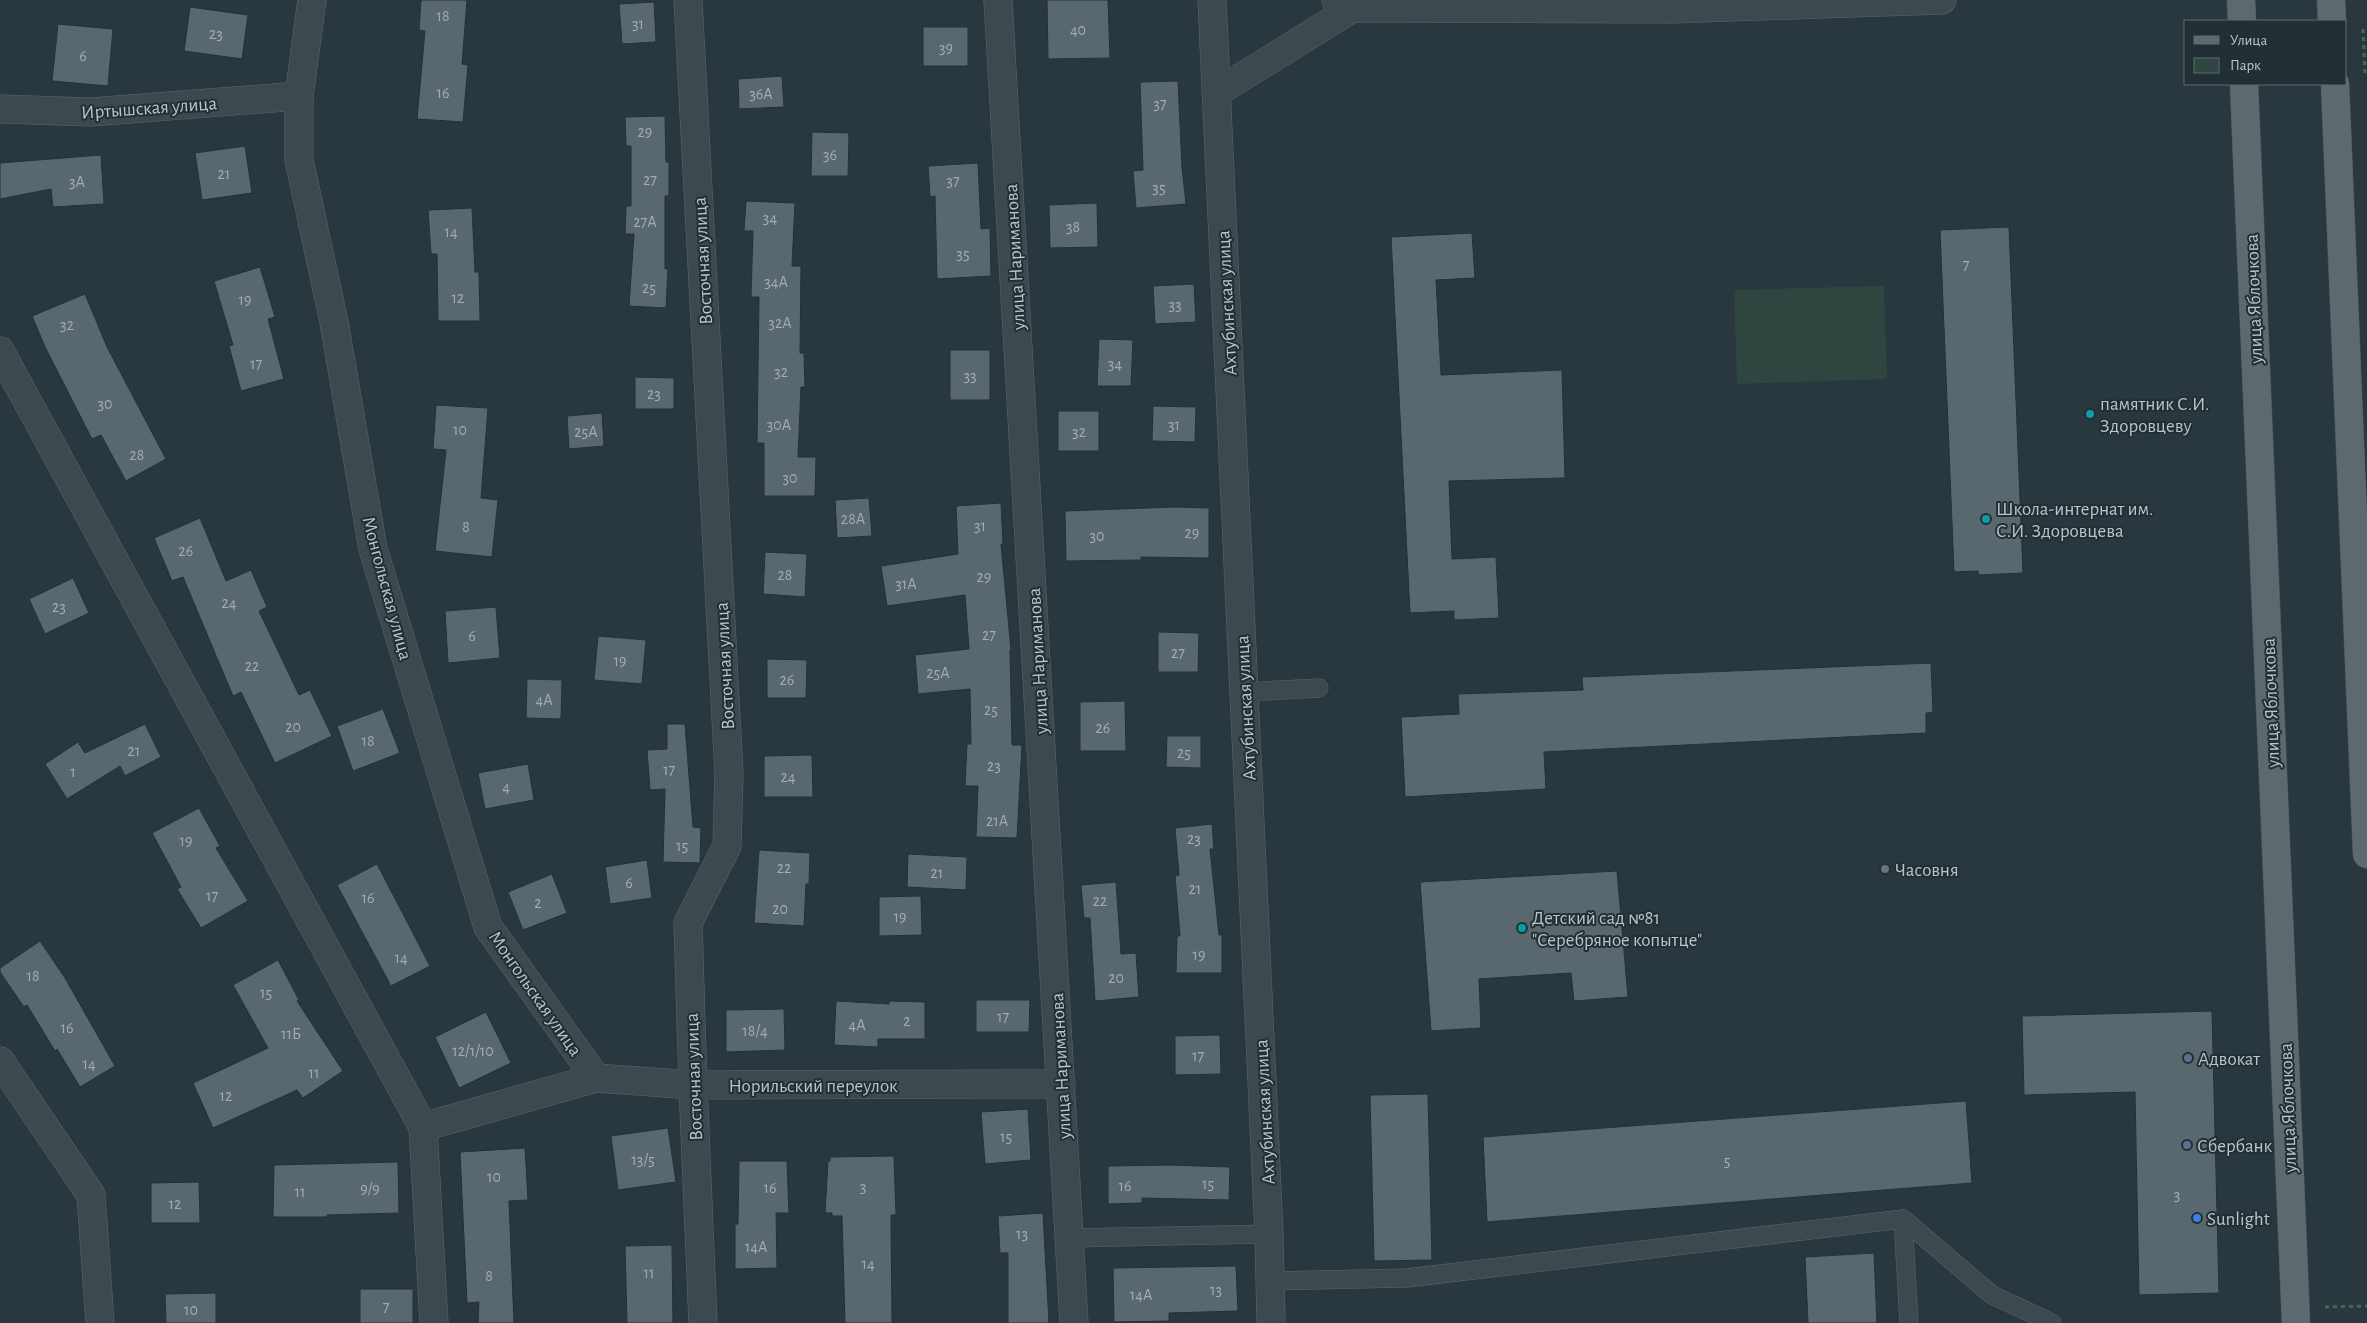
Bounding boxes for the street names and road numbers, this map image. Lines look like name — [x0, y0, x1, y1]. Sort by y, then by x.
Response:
street label: Иртышская улица — [80, 94, 218, 123]
street label: улица Нариманова — [1002, 183, 1029, 331]
street label: Восточная улица — [691, 196, 716, 325]
street label: Ахтубинская улица — [1214, 229, 1241, 376]
street label: улица Яблочкова — [2243, 233, 2266, 365]
street label: Монгольская улица — [358, 515, 415, 662]
street label: улица Нариманова — [1025, 587, 1052, 735]
street label: Восточная улица — [713, 601, 738, 730]
street label: Ахтубинская улица — [1233, 634, 1260, 781]
street label: улица Яблочкова — [2260, 637, 2283, 769]
street label: Монгольская улица — [485, 928, 585, 1060]
street label: улица Нариманова — [1048, 992, 1075, 1140]
street label: Восточная улица — [683, 1012, 706, 1141]
street label: Ахтубинская улица — [1252, 1038, 1279, 1185]
street label: улица Яблочкова — [2277, 1042, 2300, 1174]
street label: Норильский переулок — [728, 1077, 898, 1096]

